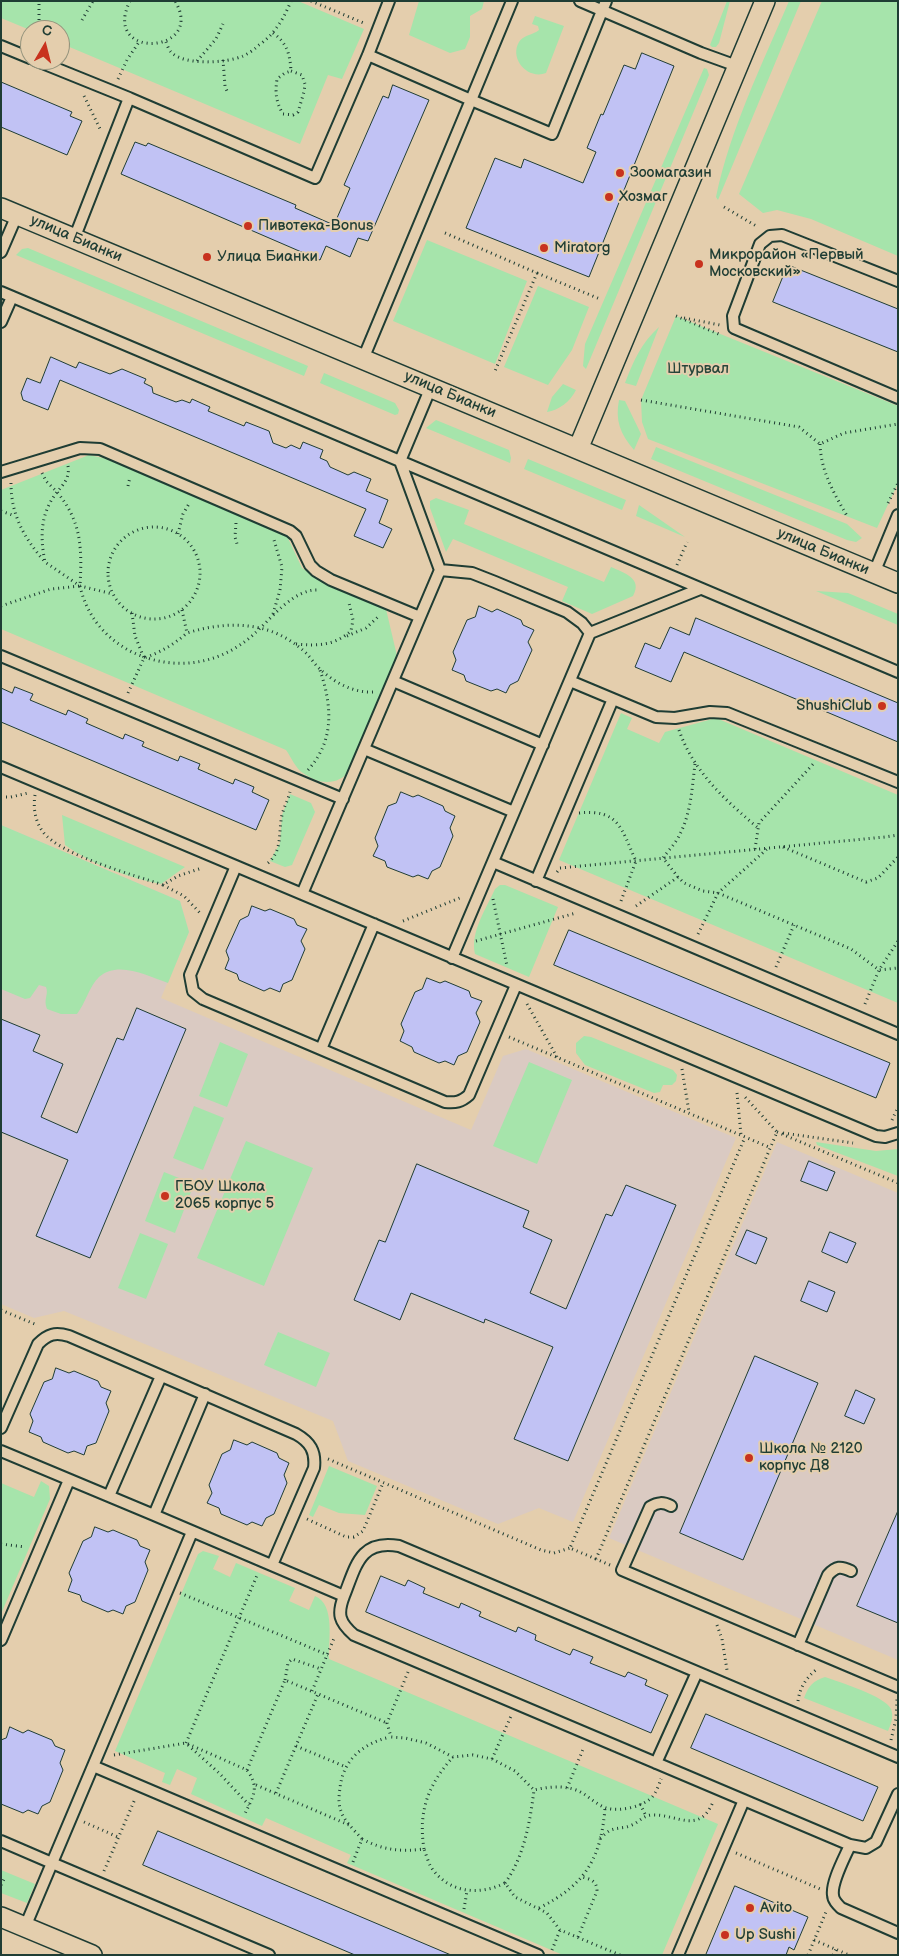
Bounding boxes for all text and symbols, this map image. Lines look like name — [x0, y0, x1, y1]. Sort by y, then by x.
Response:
north arrow — [20, 20, 70, 70]
text: С — [41, 22, 53, 40]
place label: Зоомагазин — [630, 164, 712, 182]
marker: Зоомагазин — [614, 167, 626, 179]
place label: Хозмаг — [619, 188, 668, 206]
marker: Хозмаг — [603, 191, 615, 203]
street label: улица Бианки — [27, 212, 125, 266]
place label: Пивотека-Bonus — [258, 217, 373, 235]
marker: Пивотека-Bonus — [242, 220, 254, 232]
place label: Miratorg — [554, 239, 611, 257]
marker: Miratorg — [538, 242, 550, 254]
place label: Микрорайон «Первый Московский» — [709, 246, 864, 281]
place label: Улица Бианки — [217, 248, 318, 266]
marker: Улица Бианки — [201, 251, 213, 263]
marker: Микрорайон «Первый Московский» — [693, 258, 705, 270]
park label: Штурвал — [667, 360, 729, 378]
street label: улица Бианки — [401, 368, 499, 422]
street label: улица Бианки — [774, 525, 872, 579]
place label: ShushiClub — [796, 697, 872, 715]
marker: ShushiClub — [876, 700, 888, 712]
place label: ГБОУ Школа 2065 корпус 5 — [175, 1178, 274, 1213]
marker: ГБОУ Школа 2065 корпус 5 — [159, 1190, 171, 1202]
place label: Школа № 2120 корпус Д8 — [759, 1440, 863, 1475]
marker: Школа № 2120 корпус Д8 — [743, 1452, 755, 1464]
place label: Avito — [760, 1899, 792, 1917]
marker: Avito — [744, 1902, 756, 1914]
place label: Up Sushi — [735, 1926, 795, 1944]
marker: Up Sushi — [719, 1929, 731, 1941]

